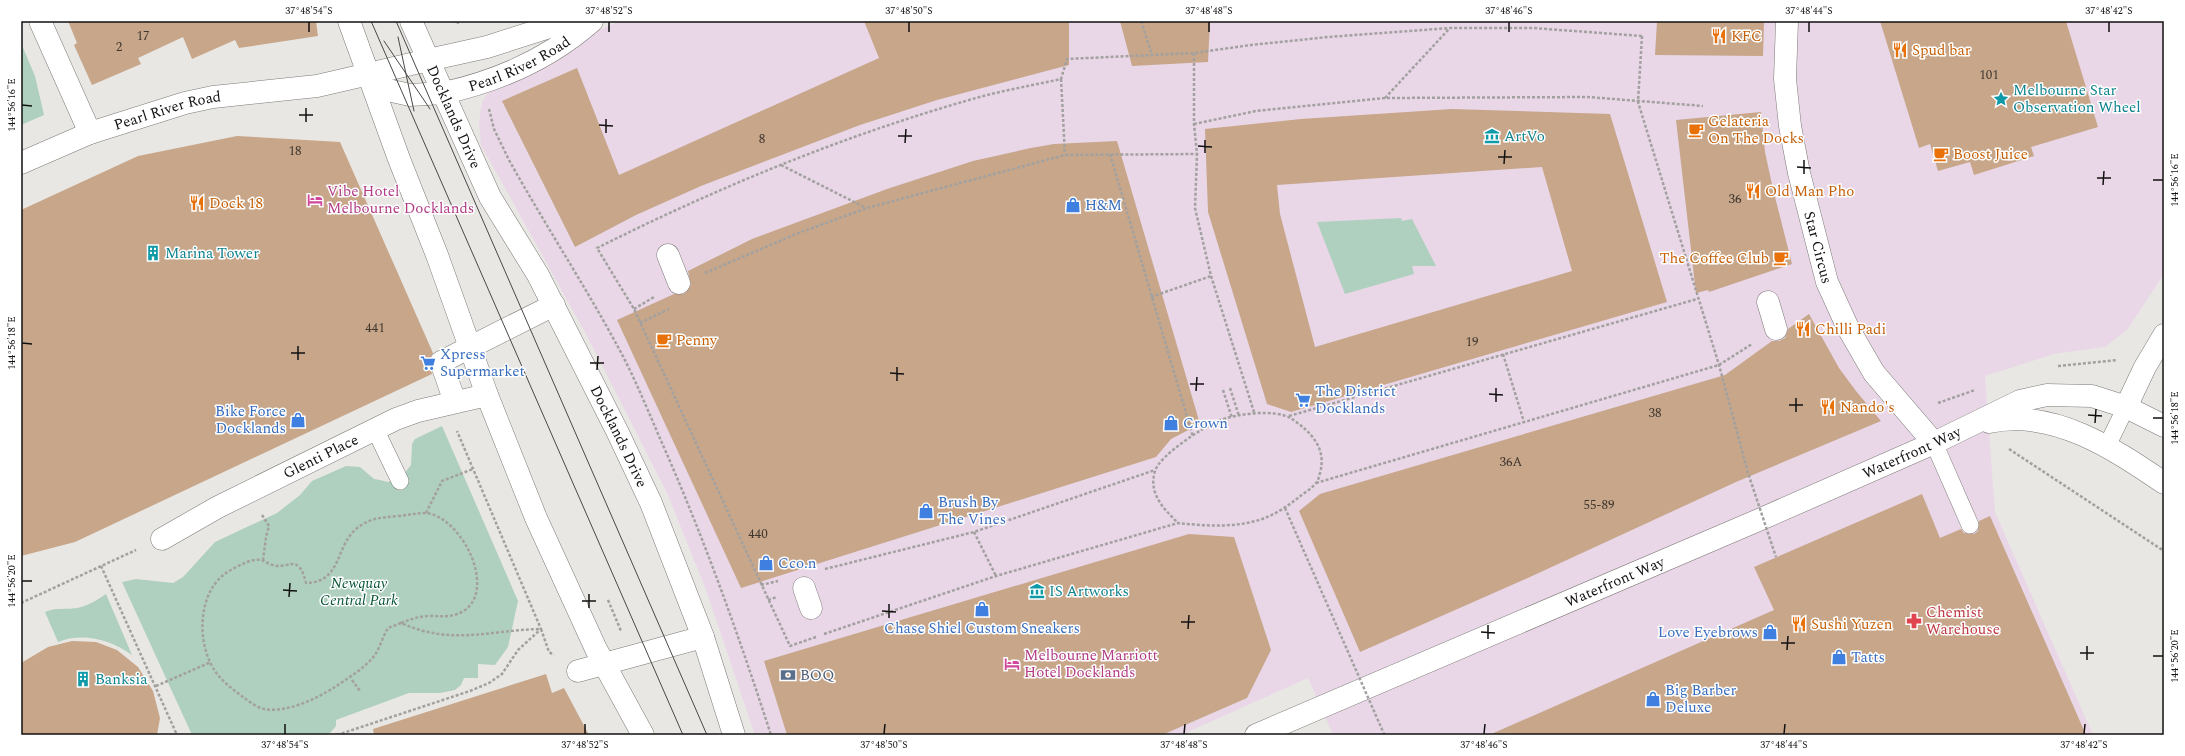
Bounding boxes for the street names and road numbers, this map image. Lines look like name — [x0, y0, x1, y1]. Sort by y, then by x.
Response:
street label: Pearl River Road — [466, 30, 575, 98]
street label: Docklands Drive — [420, 62, 487, 172]
street label: Pearl River Road — [111, 85, 222, 137]
street label: Star Circus — [1797, 209, 1838, 286]
street label: Docklands Drive — [584, 381, 653, 491]
street label: Waterfront Way — [1859, 420, 1966, 485]
street label: Glenti Place — [279, 428, 363, 485]
street label: Waterfront Way — [1561, 550, 1669, 614]

